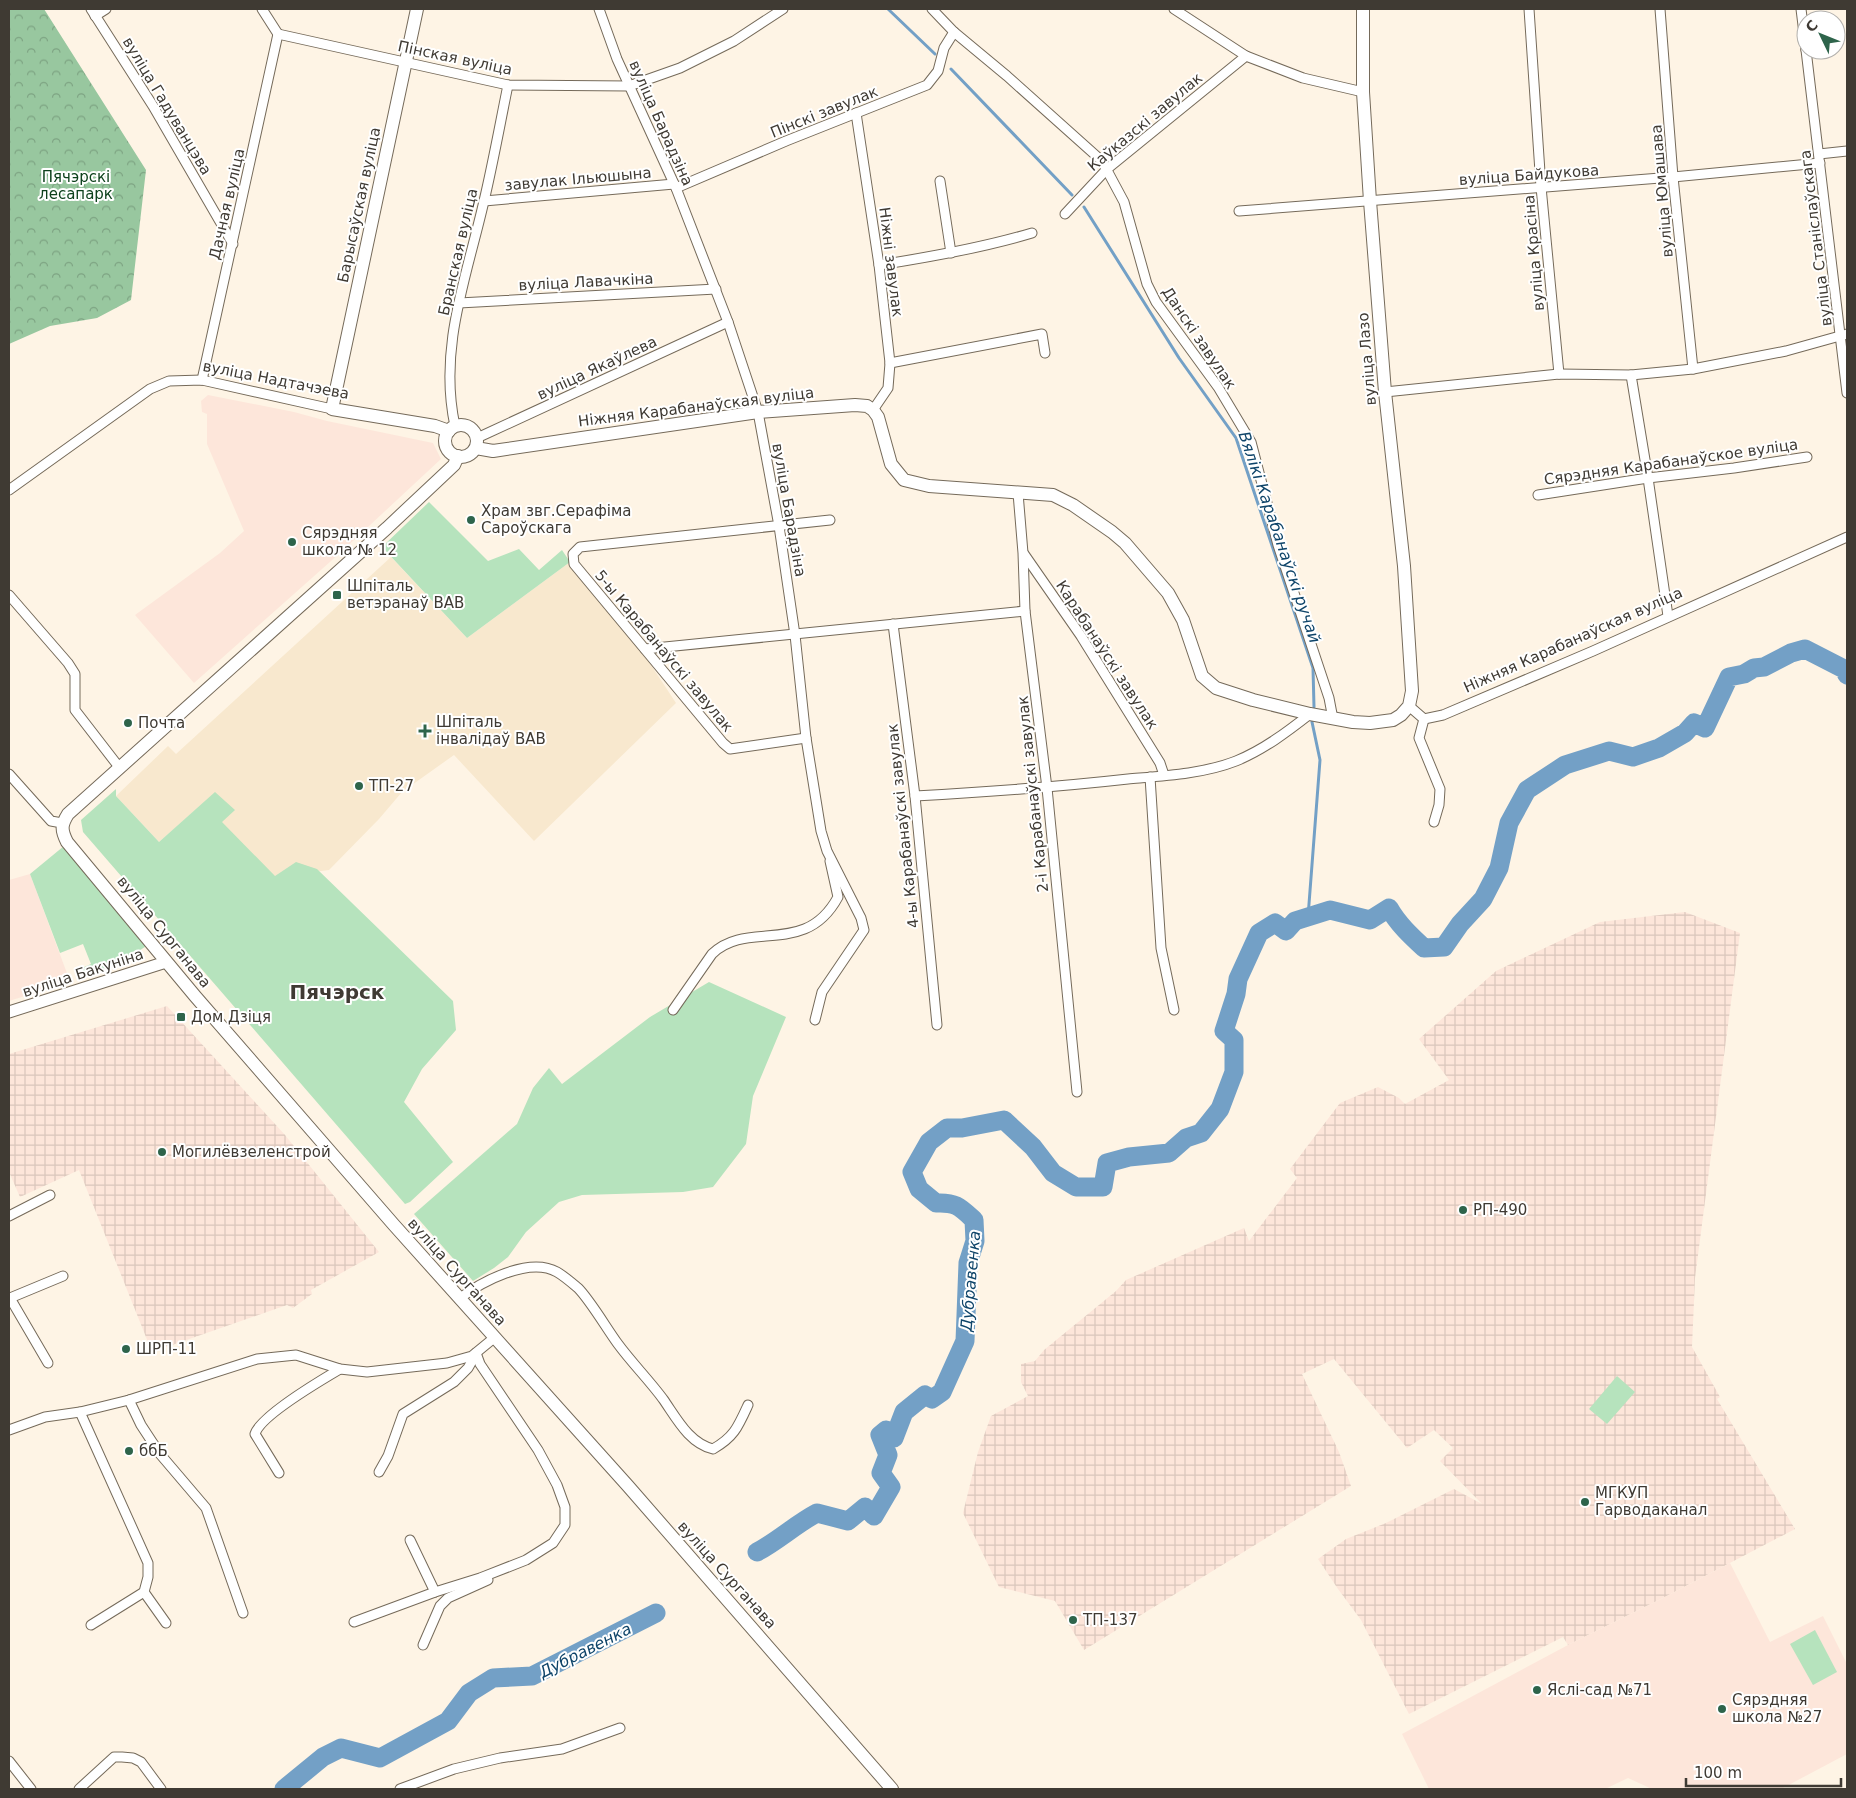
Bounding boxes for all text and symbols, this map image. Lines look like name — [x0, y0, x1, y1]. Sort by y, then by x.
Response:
north arrow — [1796, 10, 1846, 60]
text: С — [1802, 17, 1821, 35]
street label: вуліца Гадуванцэва — [119, 34, 215, 178]
street label: Пінская вуліца — [396, 37, 514, 79]
street label: вуліца Барадзіна — [625, 58, 697, 188]
street label: Каўказскі завулак — [1084, 69, 1206, 175]
street label: Пінскі завулак — [768, 82, 880, 142]
street label: вуліца Юмашава — [1647, 124, 1677, 258]
street label: Барысаўская вуліца — [334, 126, 384, 284]
street label: Дачная вуліца — [205, 147, 249, 261]
street label: вуліца Станіслаўскага — [1796, 149, 1836, 327]
street label: вуліца Байдукова — [1458, 161, 1600, 189]
street label: завулак Ільюшына — [504, 164, 652, 194]
park label: Пячэрскі лесапарк — [39, 168, 113, 203]
street label: Бранская вуліца — [435, 187, 481, 317]
street label: вуліца Красіна — [1520, 194, 1548, 312]
street label: Ніжні завулак — [875, 206, 907, 318]
street label: вуліца Лавачкіна — [518, 269, 654, 295]
street label: Данскі завулак — [1158, 283, 1240, 393]
street label: вуліца Лазо — [1354, 312, 1380, 406]
street label: вуліца Якаўлева — [534, 332, 660, 404]
street label: вуліца Надтачэева — [201, 357, 351, 403]
street label: Ніжняя Карабанаўская вуліца — [577, 384, 815, 430]
water label: Вялікі Карабанаўскі ручай — [1234, 429, 1325, 645]
street label: Сярэдняя Карабанаўское вуліца — [1543, 435, 1799, 489]
street label: вуліца Барадзіна — [768, 442, 810, 578]
place label: Храм звг.Серафіма Сароўскага — [481, 502, 631, 537]
marker: Храм звг.Серафіма Сароўскага — [465, 514, 477, 526]
place label: Сярэдняя школа № 12 — [302, 524, 397, 559]
marker: Сярэдняя школа № 12 — [286, 536, 298, 548]
street label: 5-ы Карабанаўскі завулак — [591, 567, 737, 735]
place label: Шпіталь ветэранаў ВАВ — [347, 577, 464, 612]
street label: Карабанаўскі завулак — [1052, 577, 1162, 733]
street label: Ніжняя Карабанаўская вуліца — [1461, 583, 1685, 697]
marker: Шпіталь ветэранаў ВАВ — [331, 589, 343, 601]
street label: 2-і Карабанаўскі завулак — [1014, 695, 1052, 893]
place label: Шпіталь інвалідаў ВАВ — [436, 713, 546, 748]
place label: Почта — [138, 714, 185, 732]
marker: Почта — [122, 717, 134, 729]
street label: 4-ы Карабанаўскі завулак — [883, 723, 923, 929]
marker: Шпіталь інвалідаў ВАВ — [418, 724, 432, 738]
place label: ТП-27 — [368, 777, 414, 795]
marker: ТП-27 — [353, 780, 365, 792]
street label: вуліца Сурганава — [113, 872, 215, 992]
street label: вуліца Бакуніна — [20, 945, 146, 1001]
district label: Пячэрск — [290, 980, 385, 1004]
place label: Дом Дзіця — [191, 1008, 271, 1026]
marker: Дом Дзіця — [175, 1011, 187, 1023]
place label: Могилёвзеленстрой — [172, 1143, 331, 1161]
marker: Могилёвзеленстрой — [156, 1146, 168, 1158]
place label: РП-490 — [1473, 1201, 1527, 1219]
marker: РП-490 — [1457, 1204, 1469, 1216]
street label: вуліца Сурганава — [404, 1214, 510, 1330]
water label: Дубравенка — [957, 1230, 984, 1333]
place label: ШРП-11 — [136, 1340, 197, 1358]
marker: ШРП-11 — [120, 1343, 132, 1355]
place label: ббБ — [139, 1442, 168, 1460]
marker: ббБ — [123, 1445, 135, 1457]
place label: МГКУП Гарводаканал — [1595, 1484, 1707, 1519]
marker: МГКУП Гарводаканал — [1579, 1496, 1591, 1508]
street label: вуліца Сурганава — [674, 1517, 780, 1633]
place label: ТП-137 — [1082, 1611, 1138, 1629]
marker: ТП-137 — [1067, 1614, 1079, 1626]
water label: Дубравенка — [535, 1619, 635, 1682]
place label: Яслі-сад №71 — [1547, 1681, 1652, 1699]
marker: Яслі-сад №71 — [1531, 1684, 1543, 1696]
place label: Сярэдняя школа №27 — [1732, 1691, 1822, 1726]
marker: Сярэдняя школа №27 — [1716, 1703, 1728, 1715]
scale bar — [1686, 1756, 1841, 1788]
text: 100 m — [1694, 1764, 1742, 1782]

